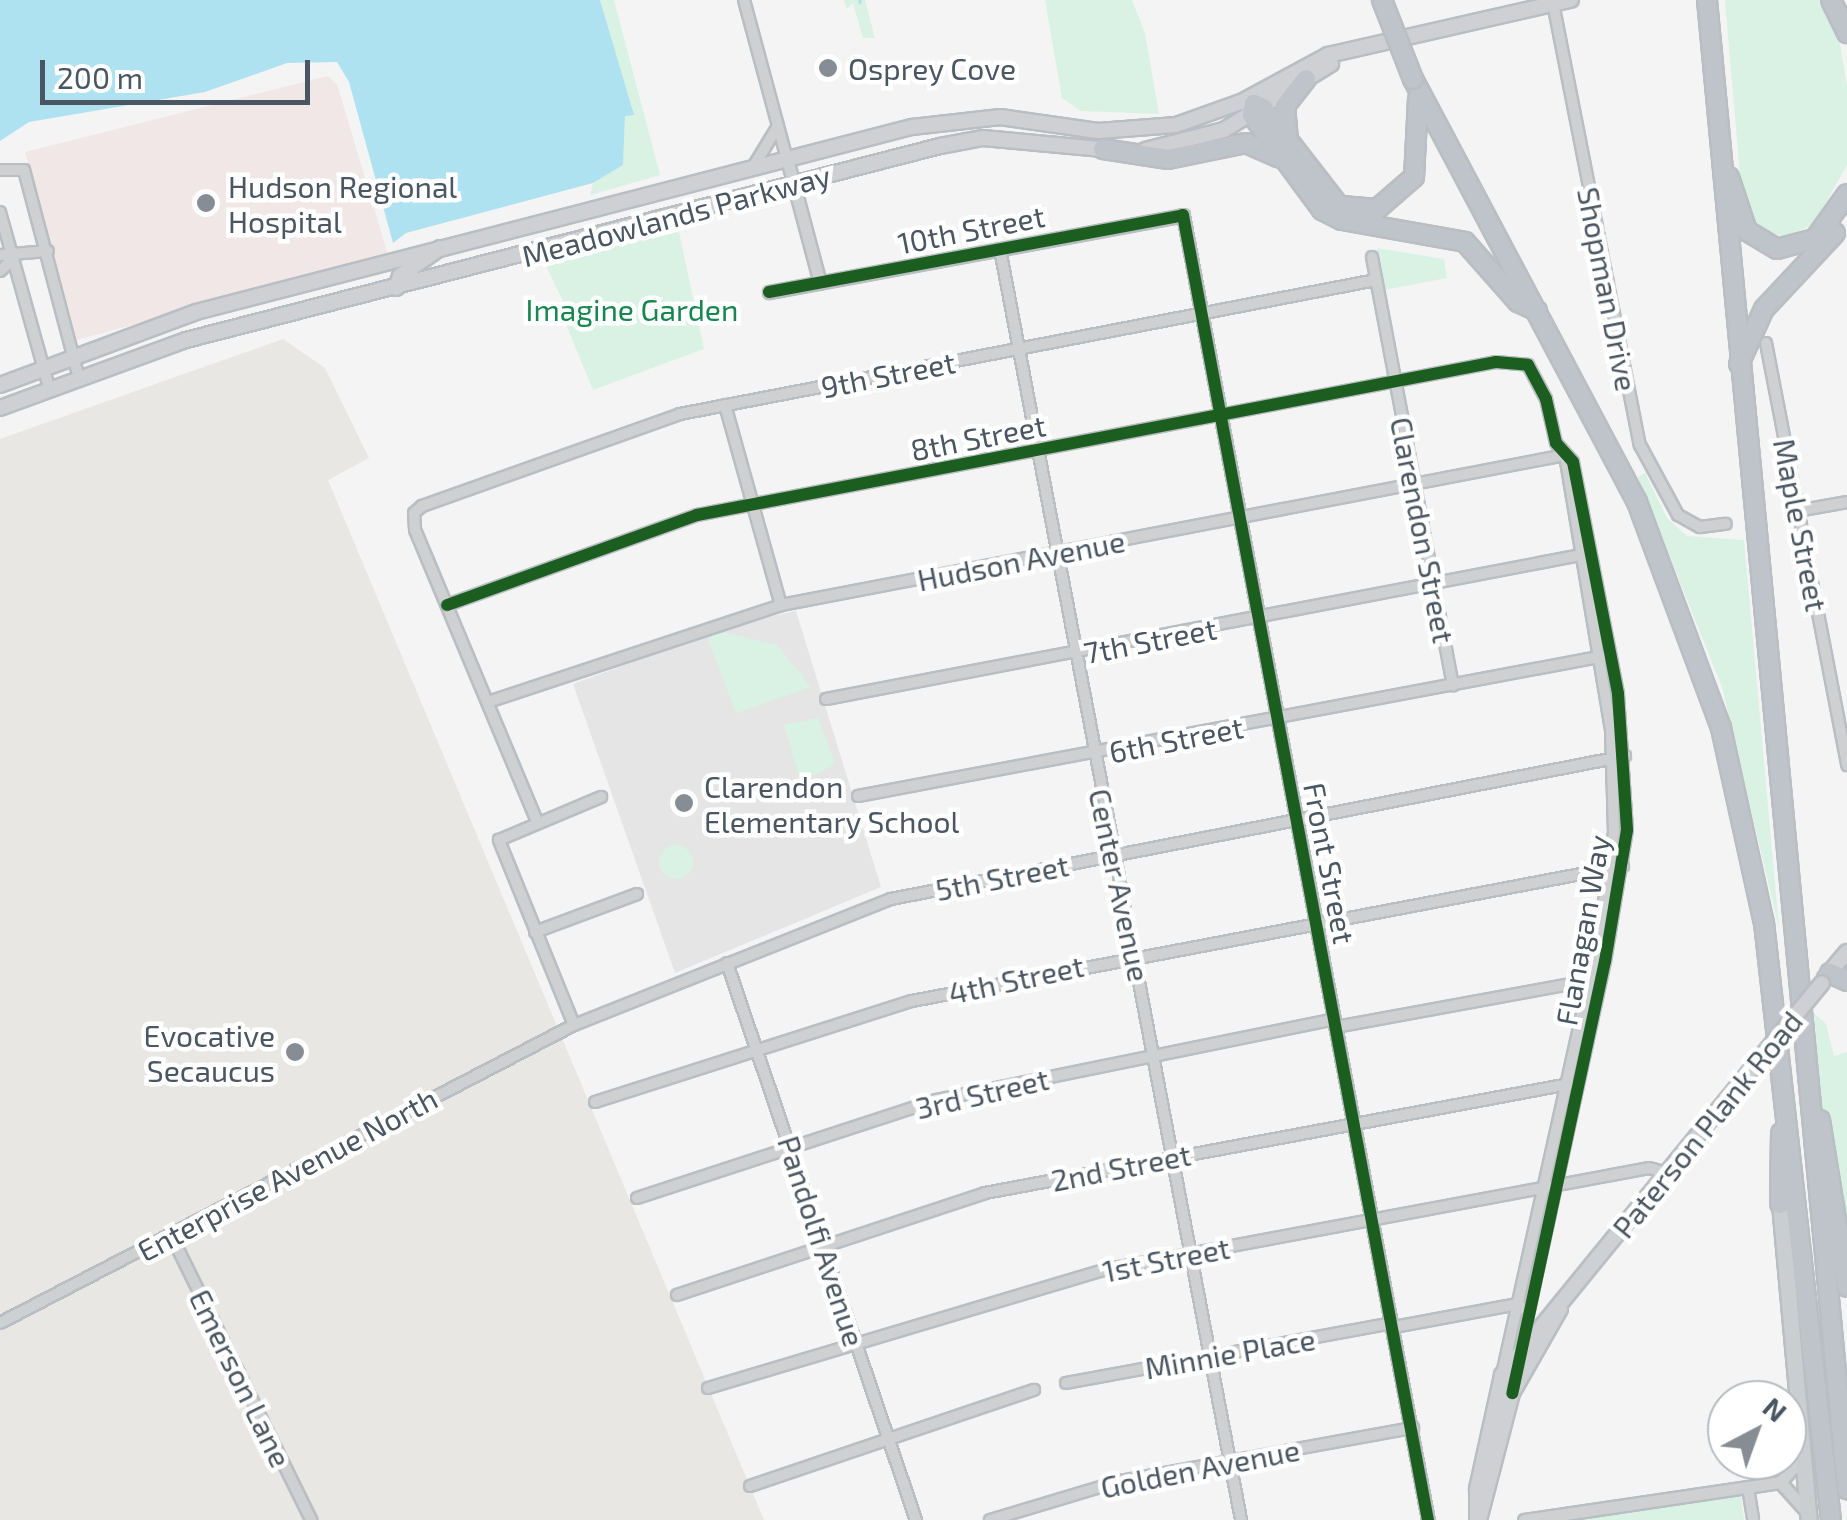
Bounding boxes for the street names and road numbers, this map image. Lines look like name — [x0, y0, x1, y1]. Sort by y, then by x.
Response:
street label: Meadowlands Parkway — [518, 156, 834, 274]
street label: Shopman Drive — [1571, 184, 1645, 394]
street label: 10th Street — [894, 197, 1048, 261]
street label: 9th Street — [818, 343, 958, 405]
street label: 8th Street — [907, 406, 1049, 468]
street label: Clarendon Street — [1383, 414, 1463, 646]
street label: Maple Street — [1767, 436, 1835, 614]
street label: Hudson Avenue — [914, 522, 1128, 598]
street label: 7th Street — [1081, 610, 1219, 670]
street label: 6th Street — [1106, 708, 1246, 770]
street label: Front Street — [1297, 779, 1363, 947]
street label: Center Avenue — [1082, 785, 1158, 985]
street label: Flanagan Way — [1548, 832, 1616, 1028]
street label: 5th Street — [932, 846, 1072, 908]
street label: 4th Street — [945, 947, 1087, 1011]
street label: Paterson Plank Road — [1604, 1003, 1810, 1245]
street label: 3rd Street — [912, 1060, 1052, 1126]
street label: Enterprise Avenue North — [131, 1079, 443, 1269]
street label: Pandolfi Avenue — [771, 1131, 873, 1351]
street label: 2nd Street — [1048, 1136, 1194, 1198]
street label: 1st Street — [1099, 1229, 1233, 1289]
street label: Emerson Lane — [183, 1283, 299, 1473]
street label: Minnie Place — [1142, 1320, 1318, 1386]
street label: Golden Avenue — [1097, 1431, 1303, 1505]

